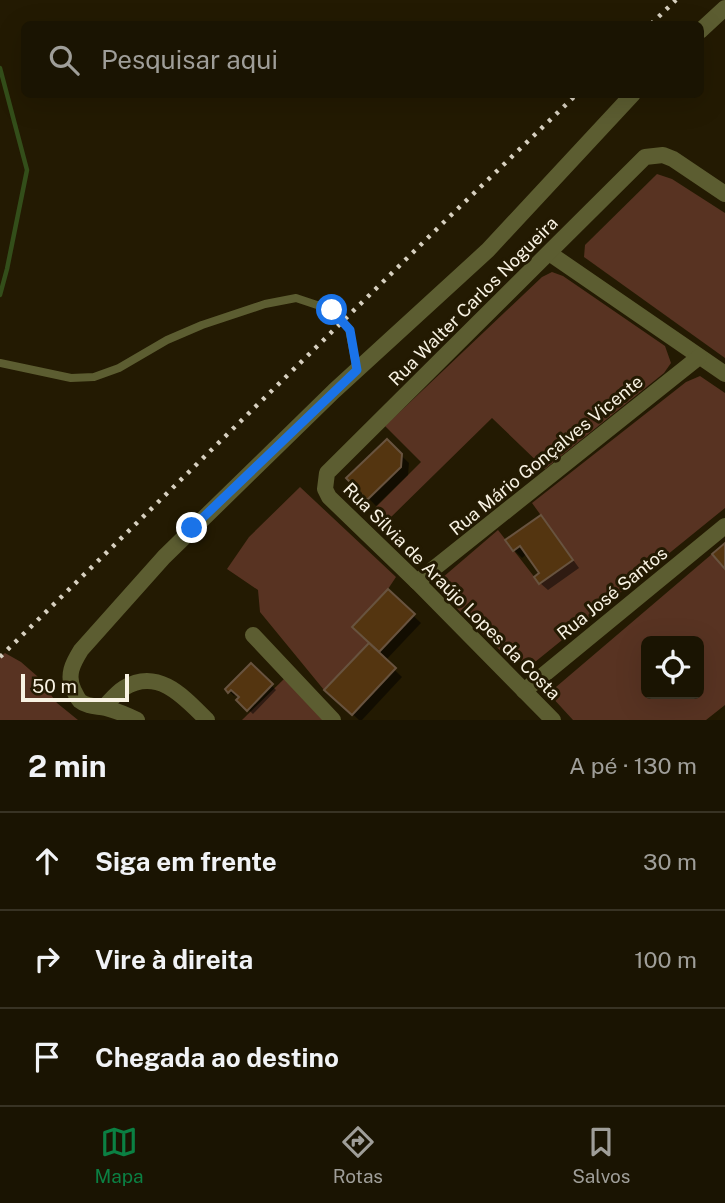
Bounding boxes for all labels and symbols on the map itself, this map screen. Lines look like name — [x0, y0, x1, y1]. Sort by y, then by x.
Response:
street label: Rua Walter Carlos Nogueira — [384, 212, 562, 390]
route start — [316, 294, 347, 325]
street label: Rua Mário Gonçalves Vicente — [445, 371, 647, 539]
street label: Rua Sílvia de Araújo Lopes da Costa — [339, 478, 565, 704]
route end — [176, 512, 207, 543]
street label: Rua José Santos — [553, 542, 671, 644]
scale bar — [21, 671, 130, 703]

